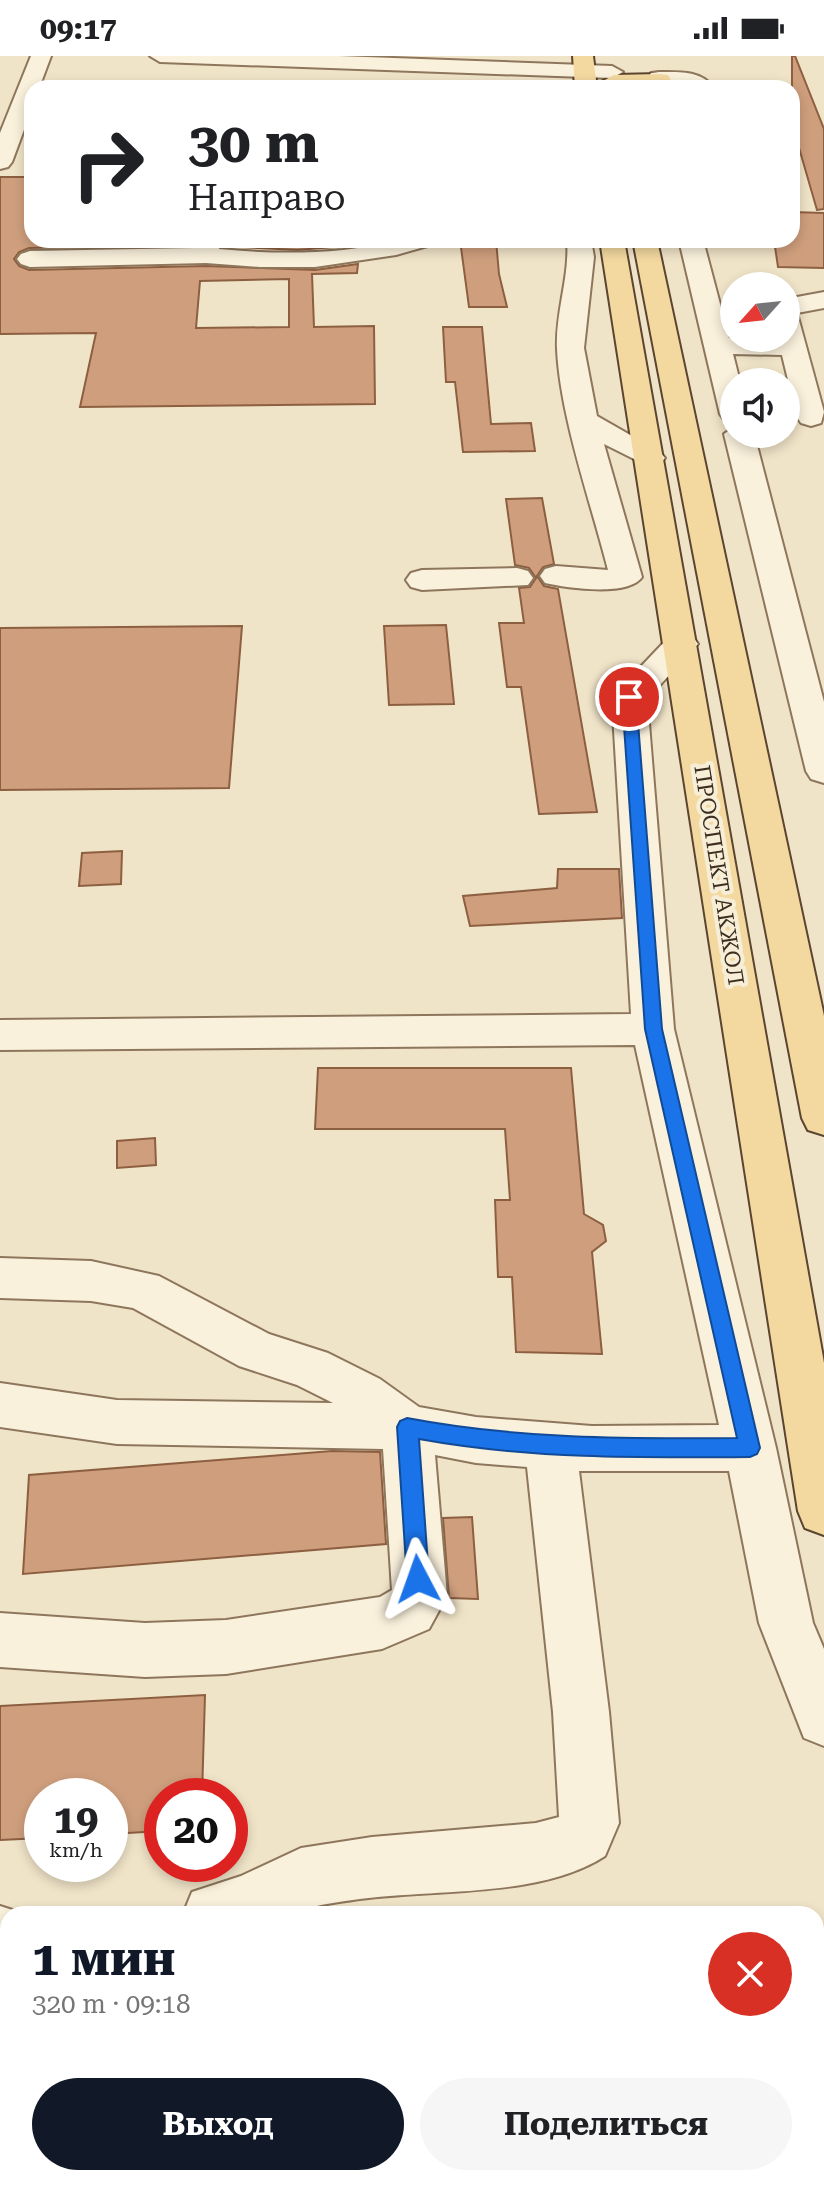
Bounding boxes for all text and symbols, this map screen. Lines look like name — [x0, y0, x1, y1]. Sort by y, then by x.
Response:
text: 09:17 — [40, 11, 117, 46]
text: 30 m — [188, 110, 319, 176]
icon: right — [56, 112, 160, 216]
text: Направо — [188, 177, 346, 219]
north arrow — [720, 272, 800, 352]
map controls — [720, 272, 800, 448]
button: sound — [720, 368, 800, 448]
pin — [595, 663, 663, 731]
icon: arrive — [607, 675, 651, 719]
street label: ПРОСПЕКТ АКЖОЛ — [689, 763, 749, 987]
position arrow — [376, 1537, 460, 1621]
speed limit sign: 20 — [144, 1778, 248, 1882]
text: 19 — [54, 1796, 98, 1843]
text: km/h — [49, 1838, 103, 1862]
text: 1 мин — [32, 1931, 175, 1987]
button: close — [708, 1932, 792, 2016]
text: 320 m · 09:18 — [32, 1989, 191, 2019]
button: Выход — [32, 2078, 404, 2170]
button: Поделиться — [420, 2078, 792, 2170]

